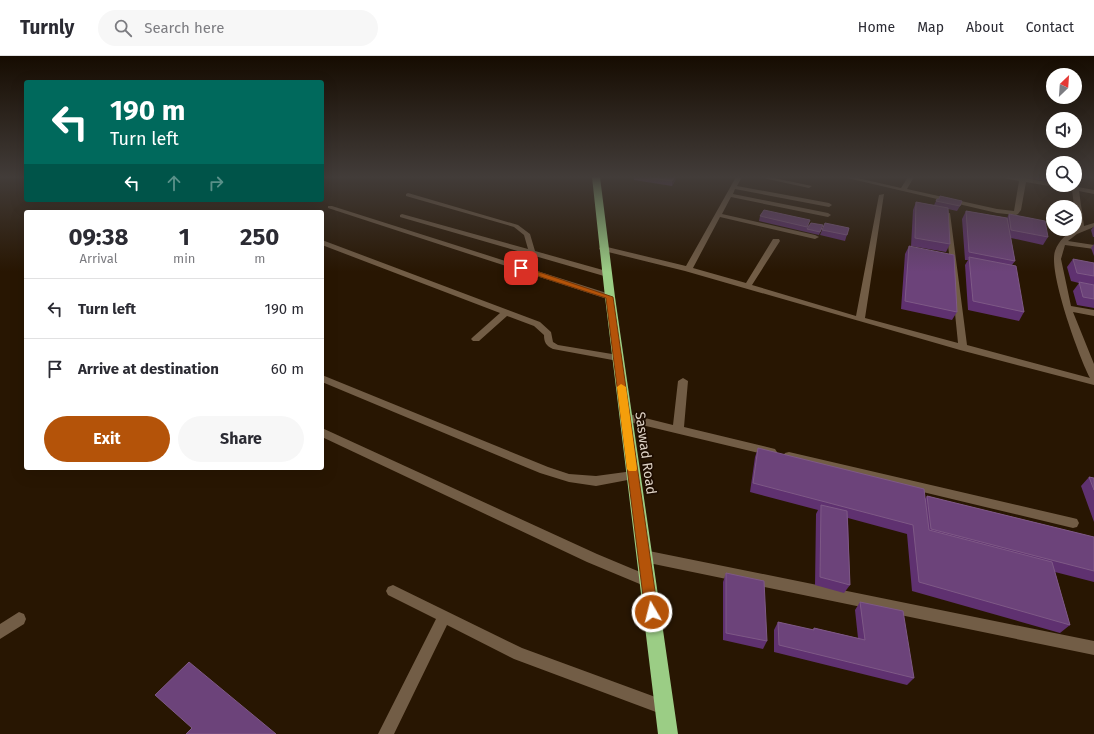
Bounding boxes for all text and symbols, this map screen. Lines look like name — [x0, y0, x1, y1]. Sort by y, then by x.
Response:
search box — [98, 10, 378, 46]
text: Turnly — [20, 16, 74, 39]
icon: search — [112, 17, 134, 39]
text: Search here — [144, 19, 224, 37]
text: Home — [858, 19, 895, 36]
text: Map — [917, 19, 944, 36]
text: About — [966, 19, 1004, 36]
text: Contact — [1026, 19, 1074, 36]
north arrow — [1046, 68, 1082, 104]
map controls — [1046, 68, 1082, 236]
text: 190 m — [110, 94, 185, 127]
icon: left — [44, 96, 96, 148]
button: sound — [1046, 112, 1082, 148]
text: Turn left — [110, 128, 179, 150]
button: search — [1046, 156, 1082, 192]
icon: left — [121, 172, 143, 194]
icon: ahead — [163, 172, 185, 194]
icon: right — [205, 172, 227, 194]
button: layers — [1046, 200, 1082, 236]
text: 09:38 — [69, 223, 128, 251]
text: 1 — [179, 223, 190, 251]
text: 250 — [240, 223, 279, 251]
text: Arrival — [79, 251, 118, 266]
text: min — [173, 251, 195, 266]
text: m — [254, 251, 265, 266]
pin — [504, 251, 538, 285]
icon: arrive — [510, 257, 532, 279]
icon: left — [44, 298, 66, 320]
text: Turn left — [78, 300, 136, 318]
text: 190 m — [264, 300, 304, 318]
icon: arrive — [44, 358, 66, 380]
text: Arrive at destination — [78, 360, 219, 378]
text: 60 m — [271, 360, 304, 378]
street label: Saswad Road — [631, 411, 660, 496]
button: Exit — [44, 416, 170, 462]
button: Share — [178, 416, 304, 462]
position arrow — [631, 591, 673, 633]

